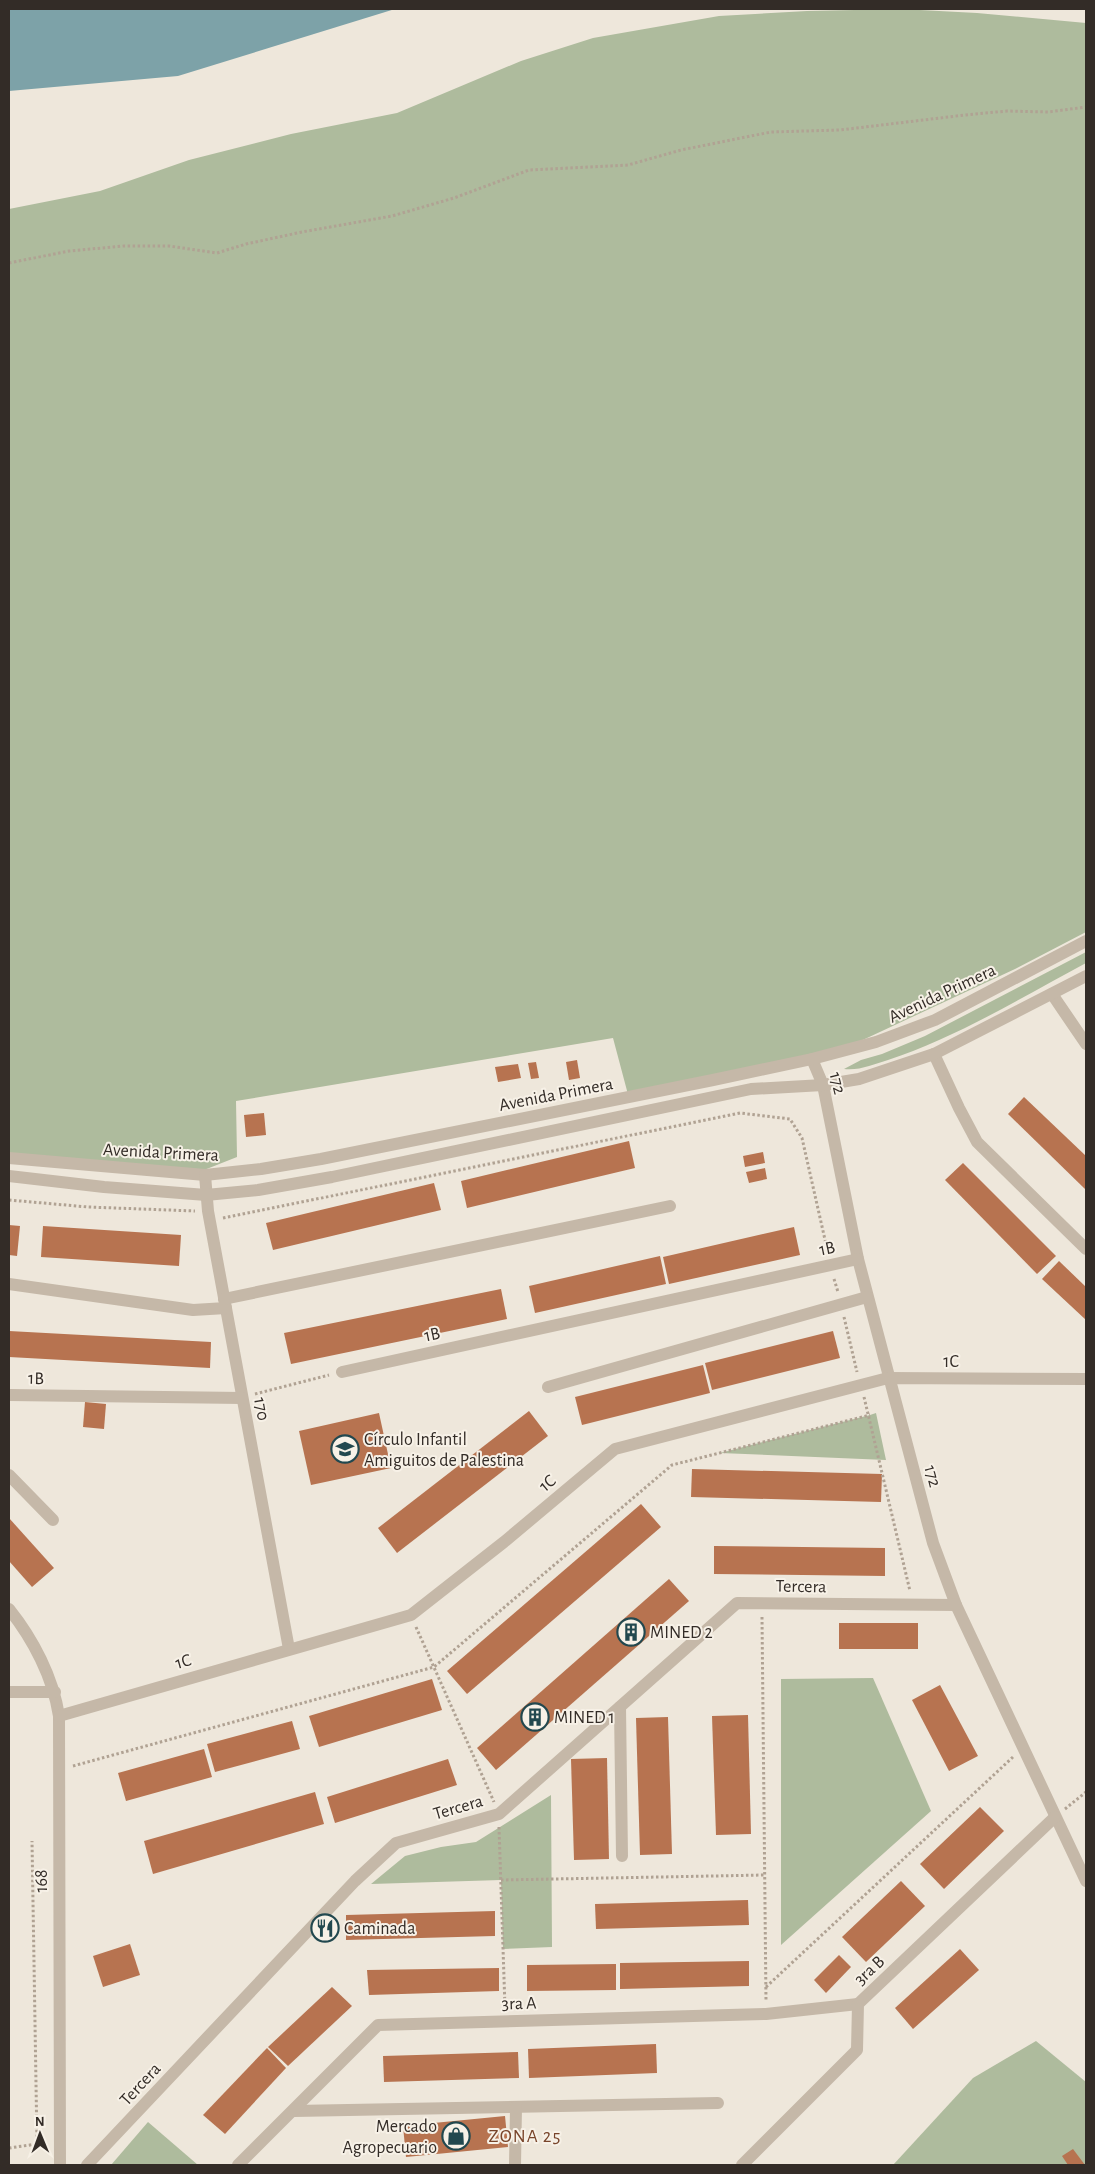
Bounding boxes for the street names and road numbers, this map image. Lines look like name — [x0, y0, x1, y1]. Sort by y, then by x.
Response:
street label: Avenida Primera — [886, 961, 999, 1027]
street label: 172 — [826, 1070, 848, 1096]
street label: Avenida Primera — [498, 1075, 615, 1115]
street label: Avenida Primera — [103, 1141, 219, 1165]
street label: 1B — [818, 1239, 837, 1259]
street label: 1B — [423, 1325, 442, 1345]
street label: 1C — [943, 1353, 959, 1371]
street label: 1B — [28, 1370, 44, 1388]
street label: 170 — [250, 1396, 272, 1422]
street label: 172 — [921, 1463, 944, 1489]
street label: 1C — [536, 1472, 559, 1496]
street label: Tercera — [775, 1578, 827, 1596]
street label: 1C — [173, 1651, 193, 1673]
street label: Tercera — [431, 1792, 485, 1824]
street label: 168 — [33, 1869, 51, 1893]
street label: 3ra B — [851, 1953, 888, 1989]
street label: 3ra A — [501, 1994, 537, 2014]
street label: Tercera — [117, 2060, 165, 2109]

